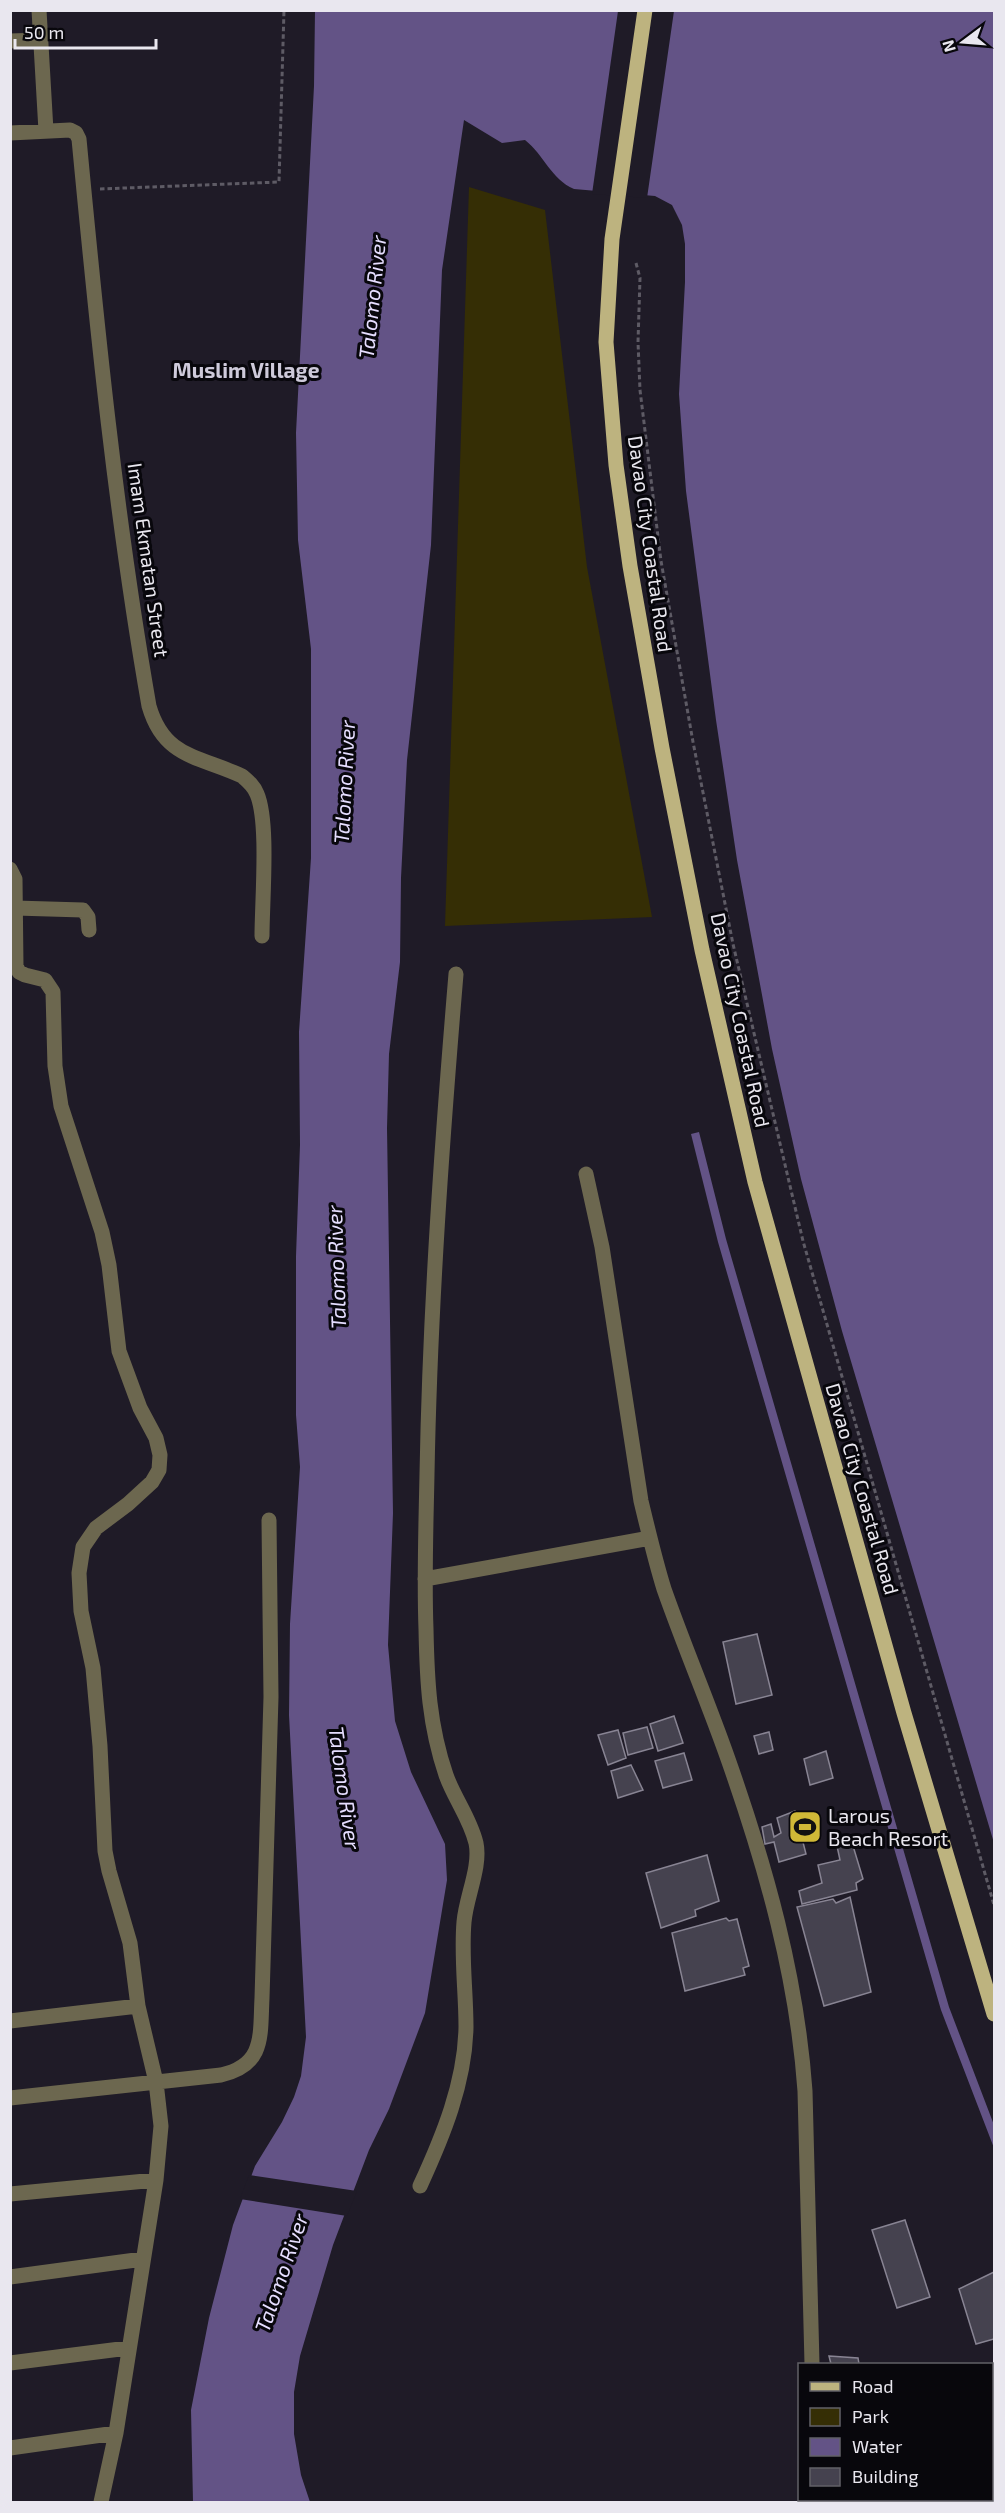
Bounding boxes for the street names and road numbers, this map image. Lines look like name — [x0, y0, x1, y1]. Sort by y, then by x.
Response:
street label: Davao City Coastal Road — [624, 434, 678, 654]
street label: Imam Ekmatan Street — [123, 461, 175, 659]
street label: Davao City Coastal Road — [707, 910, 775, 1129]
street label: Davao City Coastal Road — [821, 1380, 905, 1597]

